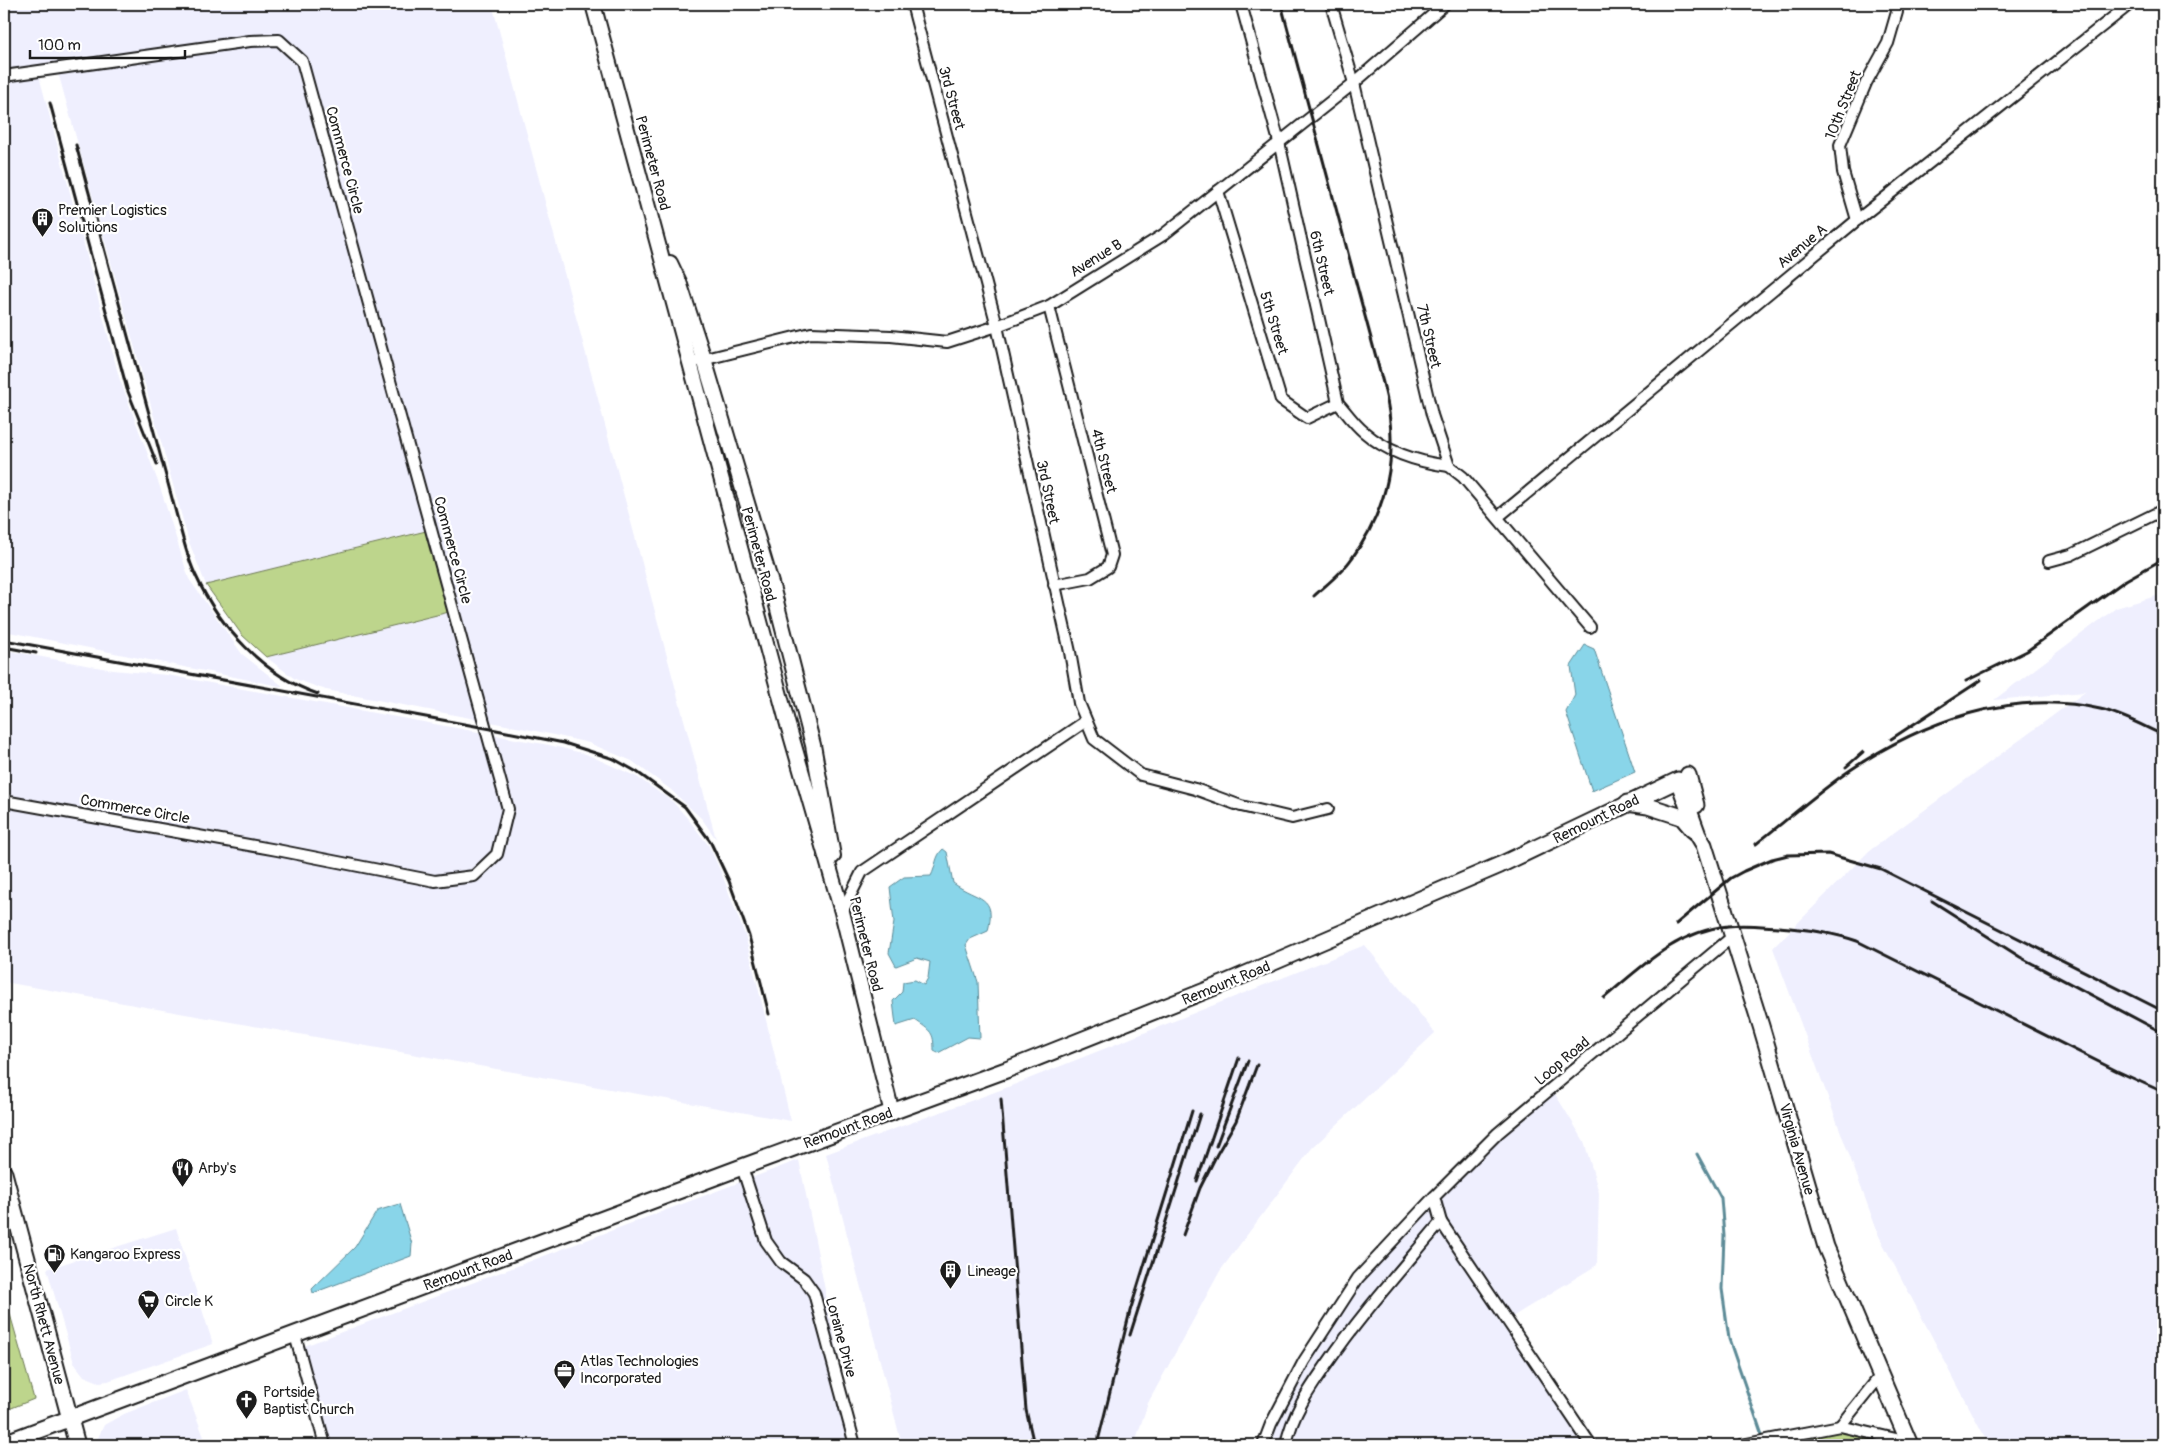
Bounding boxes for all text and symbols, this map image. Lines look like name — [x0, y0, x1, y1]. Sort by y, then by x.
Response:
scale bar — [30, 28, 185, 60]
text: 100 m — [38, 36, 81, 55]
street label: 3rd Street — [934, 64, 969, 133]
street label: 10th Street — [1821, 67, 1866, 143]
street label: Commerce Circle — [321, 104, 368, 216]
street label: Perimeter Road — [631, 114, 674, 213]
place label: Premier Logistics Solutions — [58, 201, 167, 237]
building icon: Premier Logistics Solutions — [30, 207, 54, 238]
street label: Avenue A — [1774, 220, 1831, 273]
street label: 6th Street — [1305, 229, 1338, 298]
street label: Avenue B — [1067, 235, 1126, 282]
street label: 5th Street — [1255, 289, 1292, 358]
street label: 7th Street — [1412, 302, 1445, 371]
street label: 4th Street — [1086, 427, 1121, 496]
street label: 3rd Street — [1031, 458, 1064, 527]
street label: Commerce Circle — [429, 494, 476, 606]
street label: Perimeter Road — [737, 505, 780, 604]
street label: Remount Road — [1550, 790, 1642, 848]
street label: Commerce Circle — [79, 791, 192, 829]
street label: Perimeter Road — [845, 895, 886, 994]
street label: Remount Road — [1179, 957, 1273, 1010]
street label: Loop Road — [1531, 1033, 1594, 1090]
street label: Virginia Avenue — [1774, 1101, 1819, 1198]
street label: Remount Road — [801, 1104, 895, 1153]
restaurant icon: Arby's — [170, 1156, 194, 1187]
place label: Arby's — [198, 1159, 237, 1178]
fuel station icon: Kangaroo Express — [42, 1242, 66, 1273]
place label: Kangaroo Express — [70, 1245, 181, 1264]
street label: Remount Road — [421, 1246, 515, 1295]
building icon: Lineage — [939, 1259, 963, 1290]
street label: North Rhett Avenue — [18, 1262, 69, 1387]
place label: Lineage — [967, 1262, 1016, 1281]
supermarket icon: Circle K — [137, 1289, 161, 1320]
place label: Circle K — [165, 1292, 213, 1311]
street label: Loraine Drive — [821, 1295, 861, 1380]
place label: Atlas Technologies Incorporated — [580, 1352, 699, 1388]
office icon: Atlas Technologies Incorporated — [552, 1358, 576, 1389]
place label: Portside Baptist Church — [263, 1383, 354, 1419]
church icon: Portside Baptist Church — [235, 1389, 259, 1420]

